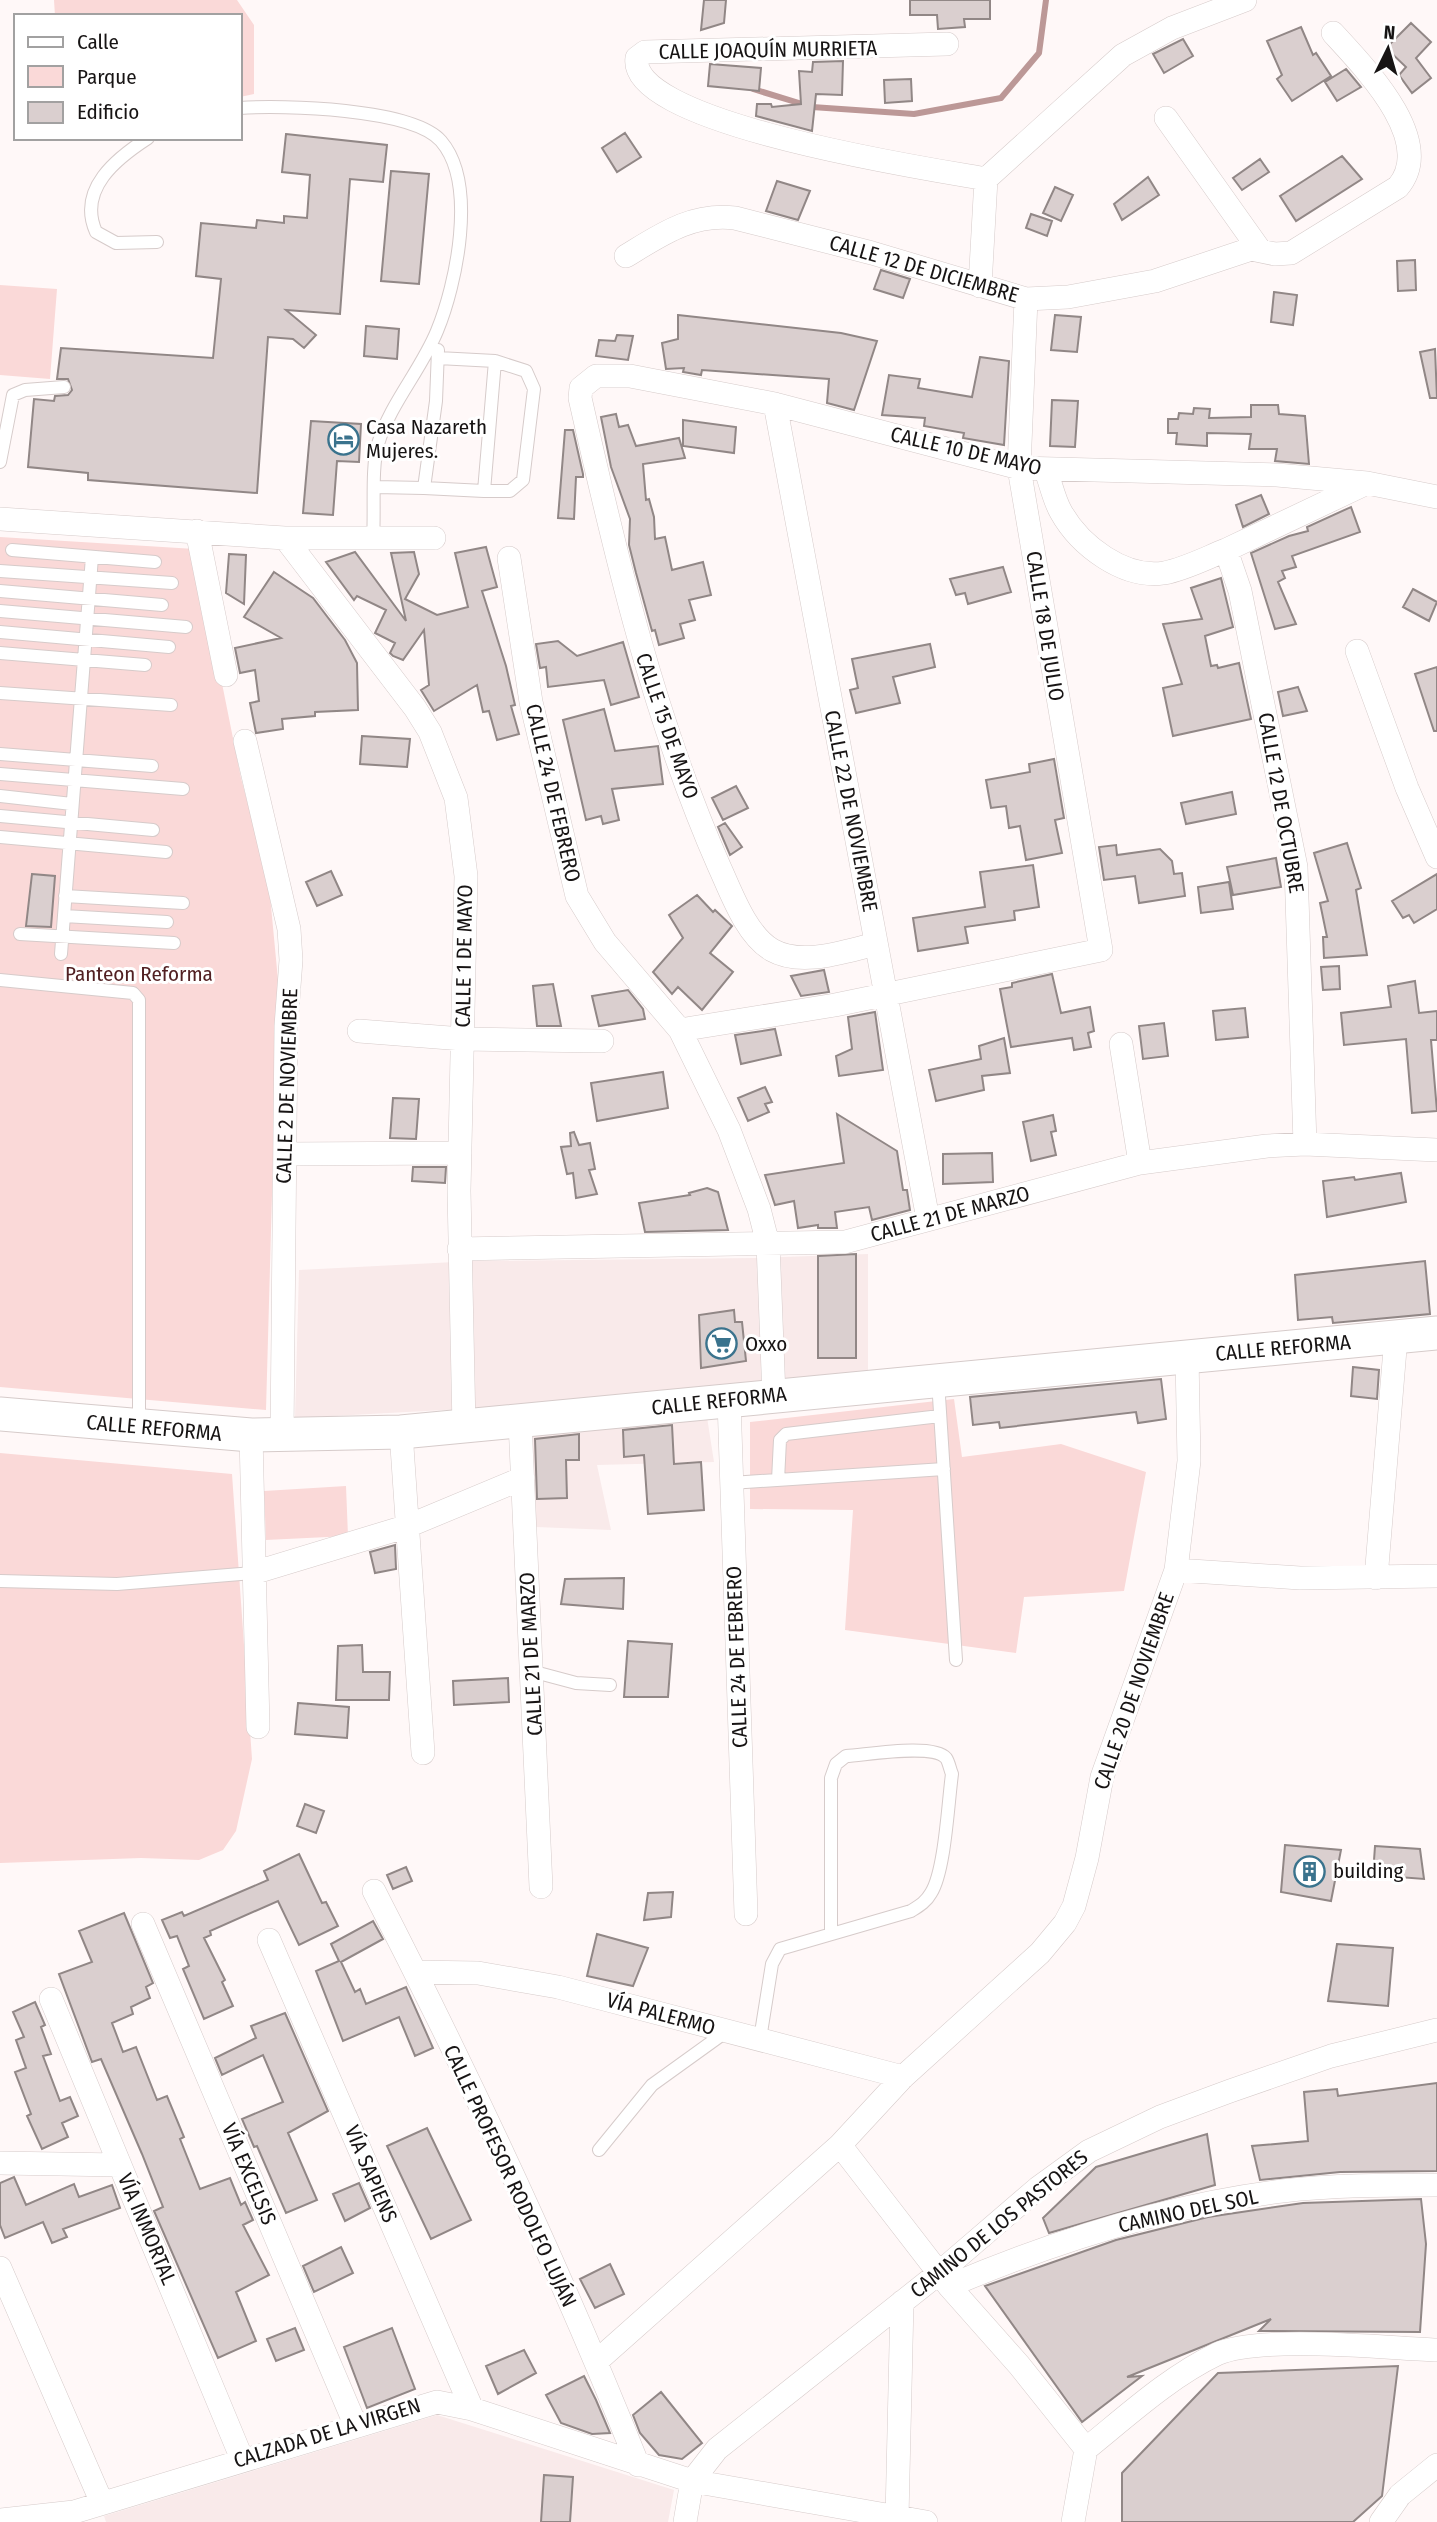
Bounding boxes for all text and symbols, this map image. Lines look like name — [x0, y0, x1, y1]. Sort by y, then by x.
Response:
legend — [14, 14, 242, 140]
north arrow — [1353, 14, 1423, 84]
text: N — [1383, 21, 1396, 45]
text: Calle — [77, 29, 119, 55]
street label: CALLE JOAQUÍN MURRIETA — [658, 35, 878, 65]
text: Parque — [77, 64, 137, 90]
text: Edificio — [77, 99, 139, 125]
street label: CALLE 12 DE DICIEMBRE — [826, 230, 1022, 309]
place label: Casa Nazareth Mujeres. — [366, 414, 487, 464]
street label: CALLE 10 DE MAYO — [888, 421, 1044, 481]
hotel icon: Casa Nazareth Mujeres. — [326, 422, 360, 456]
street label: CALLE 18 DE JULIO — [1020, 549, 1070, 703]
street label: CALLE 15 DE MAYO — [630, 650, 704, 802]
street label: CALLE 24 DE FEBRERO — [520, 701, 586, 885]
street label: CALLE 22 DE NOVIEMBRE — [819, 708, 883, 914]
street label: CALLE 12 DE OCTUBRE — [1252, 711, 1310, 895]
street label: CALLE 1 DE MAYO — [450, 884, 478, 1028]
park label: Panteon Reforma — [65, 961, 213, 987]
street label: CALLE 2 DE NOVIEMBRE — [271, 988, 303, 1184]
street label: CALLE 21 DE MARZO — [867, 1180, 1033, 1248]
supermarket icon: Oxxo — [705, 1327, 739, 1361]
street label: CALLE REFORMA — [1214, 1329, 1352, 1367]
place label: Oxxo — [745, 1331, 787, 1357]
street label: CALLE REFORMA — [650, 1381, 788, 1421]
street label: CALLE REFORMA — [85, 1409, 223, 1447]
street label: CALLE 24 DE FEBRERO — [721, 1565, 753, 1749]
street label: CALLE 21 DE MARZO — [514, 1571, 548, 1737]
street label: CALLE 20 DE NOVIEMBRE — [1088, 1589, 1180, 1793]
building icon: building — [1293, 1854, 1327, 1888]
place label: building — [1333, 1858, 1404, 1884]
street label: VÍA PALERMO — [604, 1987, 718, 2041]
street label: CALLE PROFESOR RODOLFO LUJÁN — [438, 2041, 582, 2311]
street label: VÍA EXCELSIS — [216, 2119, 282, 2229]
street label: VÍA SAPIENS — [339, 2122, 403, 2226]
street label: CAMINO DE LOS PASTORES — [905, 2144, 1093, 2304]
street label: VÍA INMORTAL — [112, 2169, 182, 2289]
street label: CAMINO DEL SOL — [1116, 2183, 1261, 2239]
street label: CALZADA DE LA VIRGEN — [230, 2392, 424, 2474]

